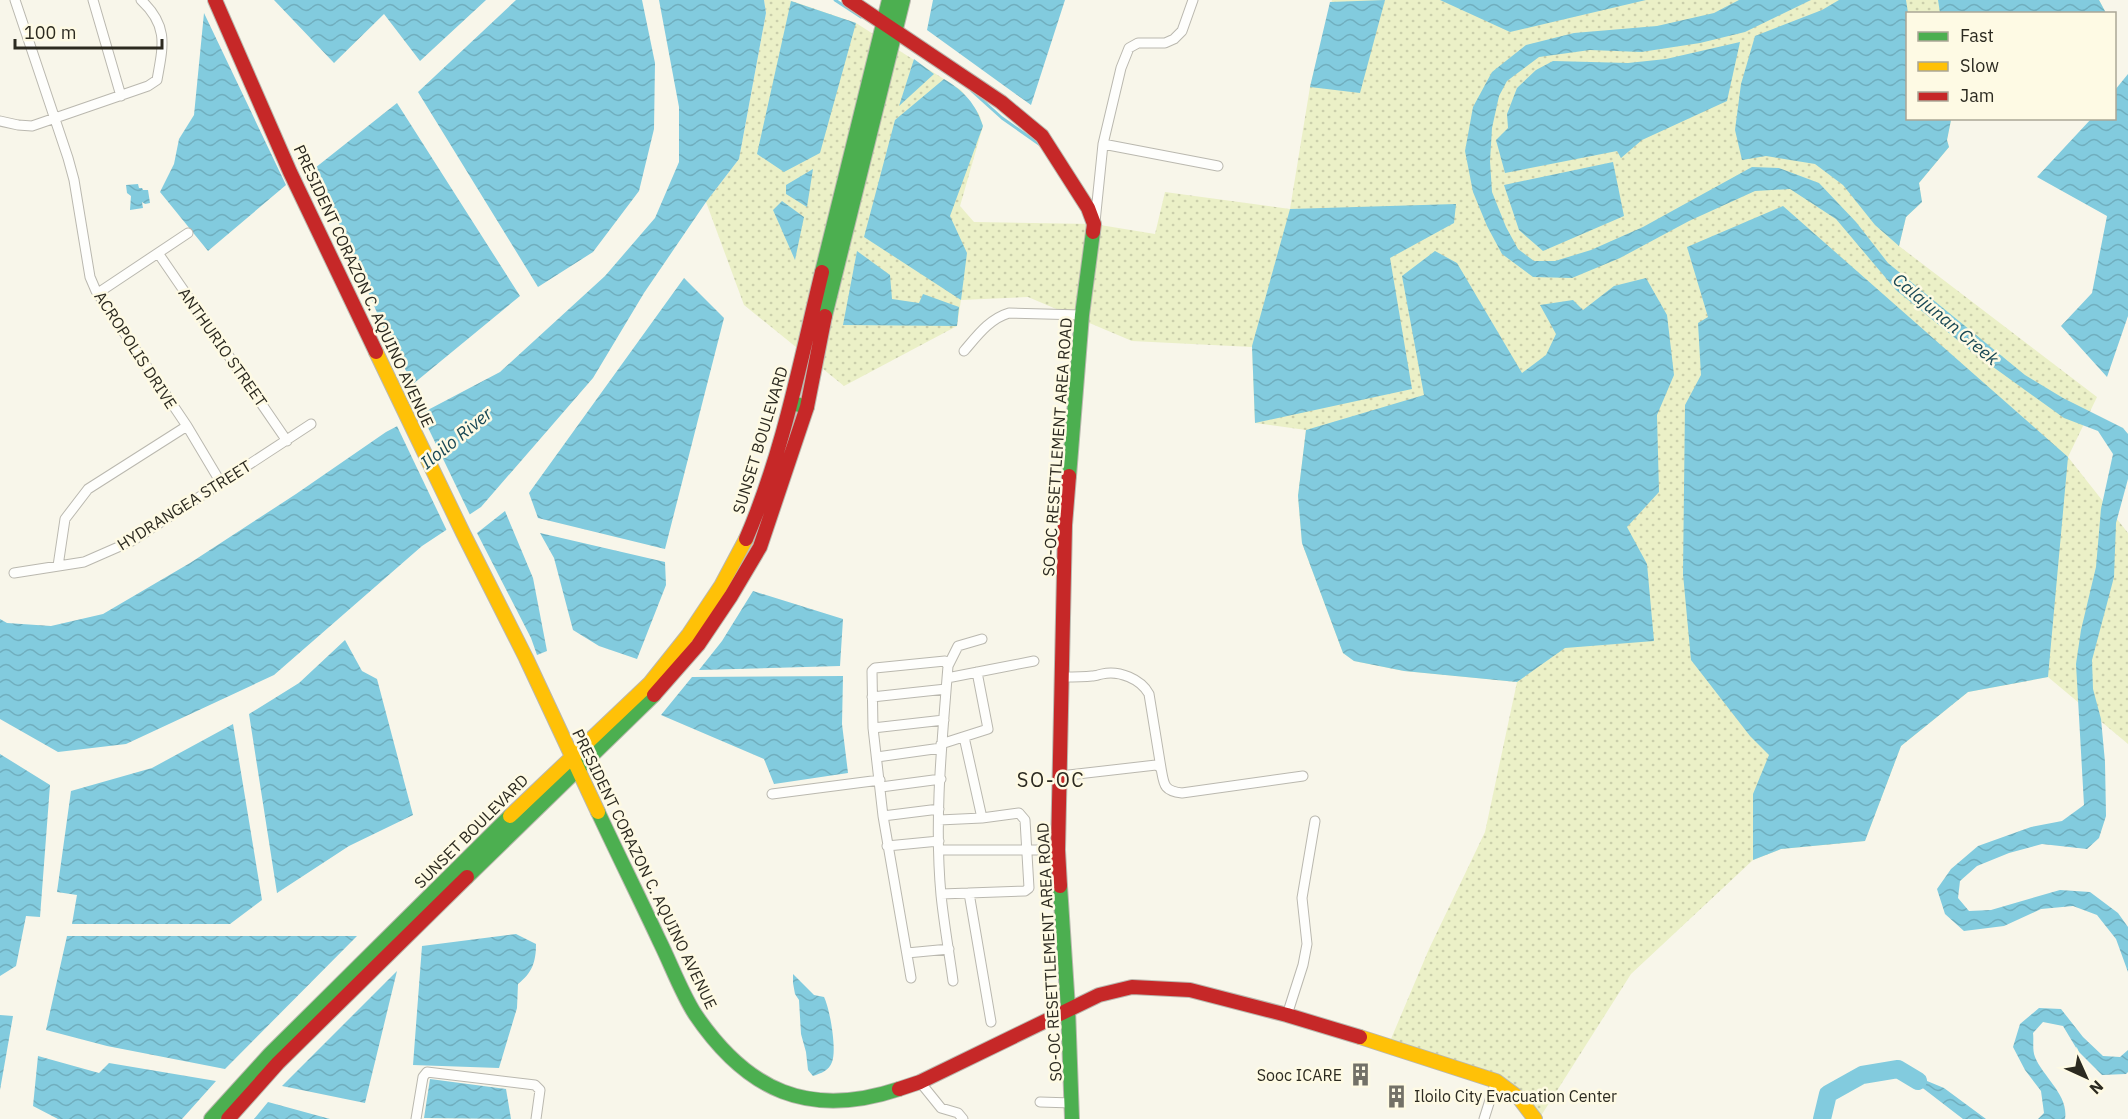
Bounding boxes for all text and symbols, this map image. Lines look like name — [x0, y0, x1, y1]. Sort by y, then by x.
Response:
scale bar — [15, 12, 162, 50]
legend — [1906, 12, 2116, 120]
text: 100 m — [24, 21, 76, 44]
text: Fast — [1960, 24, 1994, 47]
text: Slow — [1960, 54, 1999, 77]
text: Jam — [1960, 84, 1995, 107]
street label: PRESIDENT CORAZON C. AQUINO AVENUE — [290, 142, 438, 430]
water label: Calajunan Creek — [1888, 268, 2004, 370]
street label: ANTHURIO STREET — [174, 284, 272, 410]
street label: ACROPOLIS DRIVE — [90, 287, 182, 413]
street label: SO-OC RESETTLEMENT AREA ROAD — [1038, 317, 1076, 577]
street label: SUNSET BOULEVARD — [728, 364, 792, 516]
water label: Iloilo River — [415, 402, 497, 474]
street label: HYDRANGEA STREET — [113, 456, 255, 554]
street label: PRESIDENT CORAZON C. AQUINO AVENUE — [568, 726, 722, 1012]
district label: SO-OC — [1017, 766, 1085, 793]
street label: SUNSET BOULEVARD — [410, 770, 532, 892]
street label: SO-OC RESETTLEMENT AREA ROAD — [1032, 822, 1066, 1082]
north arrow — [2056, 1047, 2116, 1107]
building icon: Sooc ICARE — [1347, 1062, 1373, 1088]
place label: Sooc ICARE — [1257, 1065, 1342, 1085]
text: N — [2085, 1076, 2108, 1099]
building icon: Iloilo City Evacuation Center — [1383, 1083, 1409, 1109]
place label: Iloilo City Evacuation Center — [1414, 1086, 1617, 1106]

